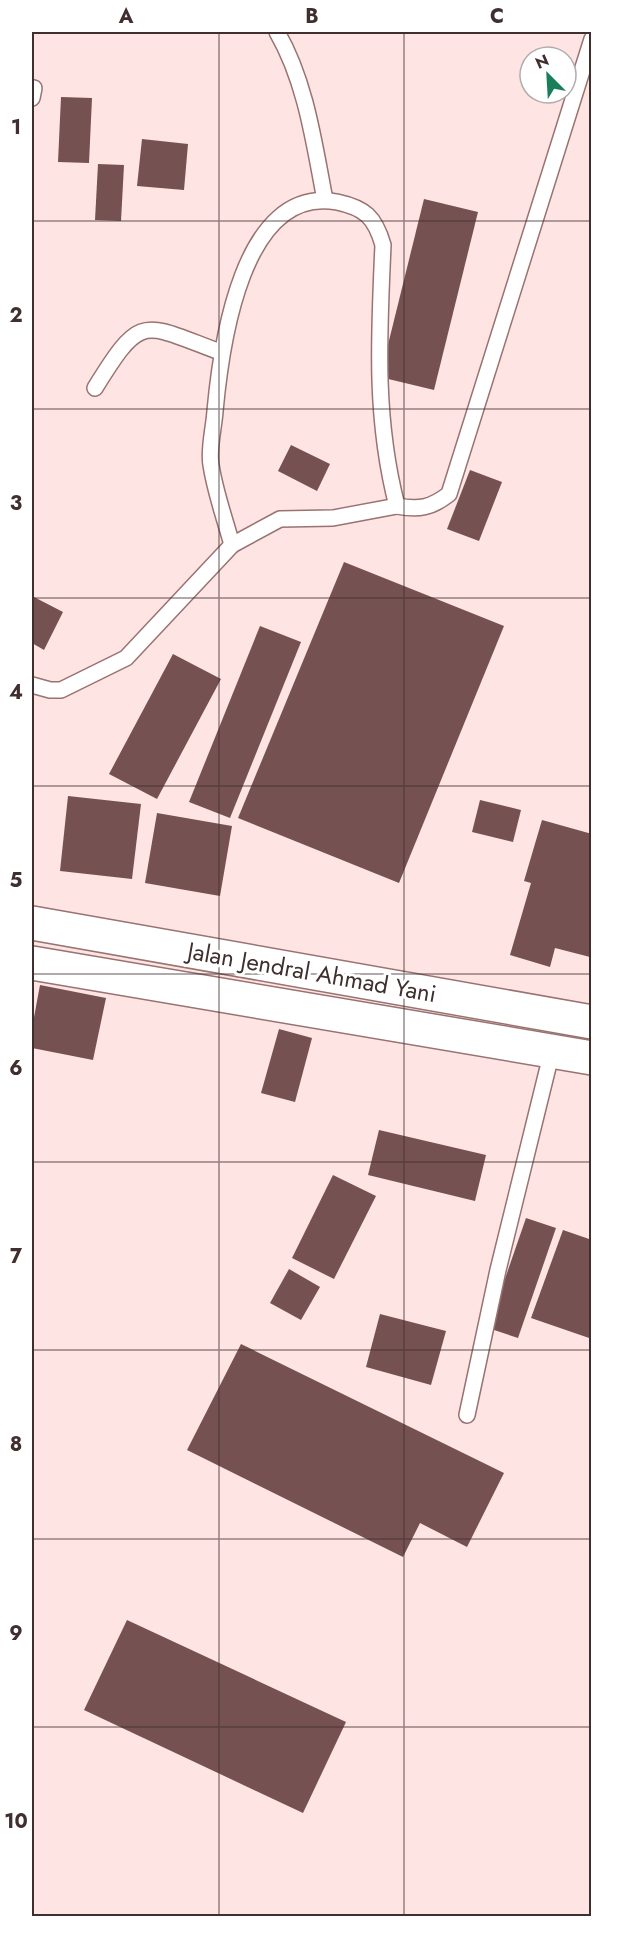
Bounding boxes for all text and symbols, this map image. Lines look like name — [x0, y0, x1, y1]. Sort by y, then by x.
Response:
text: A — [118, 2, 134, 31]
text: B — [305, 2, 319, 31]
text: C — [490, 2, 504, 31]
north arrow — [518, 45, 578, 105]
text: N — [532, 49, 553, 75]
text: 1 — [11, 113, 21, 142]
text: 2 — [9, 301, 23, 330]
text: 3 — [10, 489, 22, 518]
text: 4 — [9, 678, 23, 707]
text: 5 — [10, 866, 23, 895]
street label: Jalan Jendral Ahmad Yani — [182, 932, 439, 1011]
text: 6 — [9, 1054, 23, 1083]
text: 7 — [10, 1242, 23, 1271]
text: 8 — [10, 1430, 22, 1459]
text: 9 — [9, 1619, 23, 1648]
text: 10 — [4, 1807, 28, 1836]

